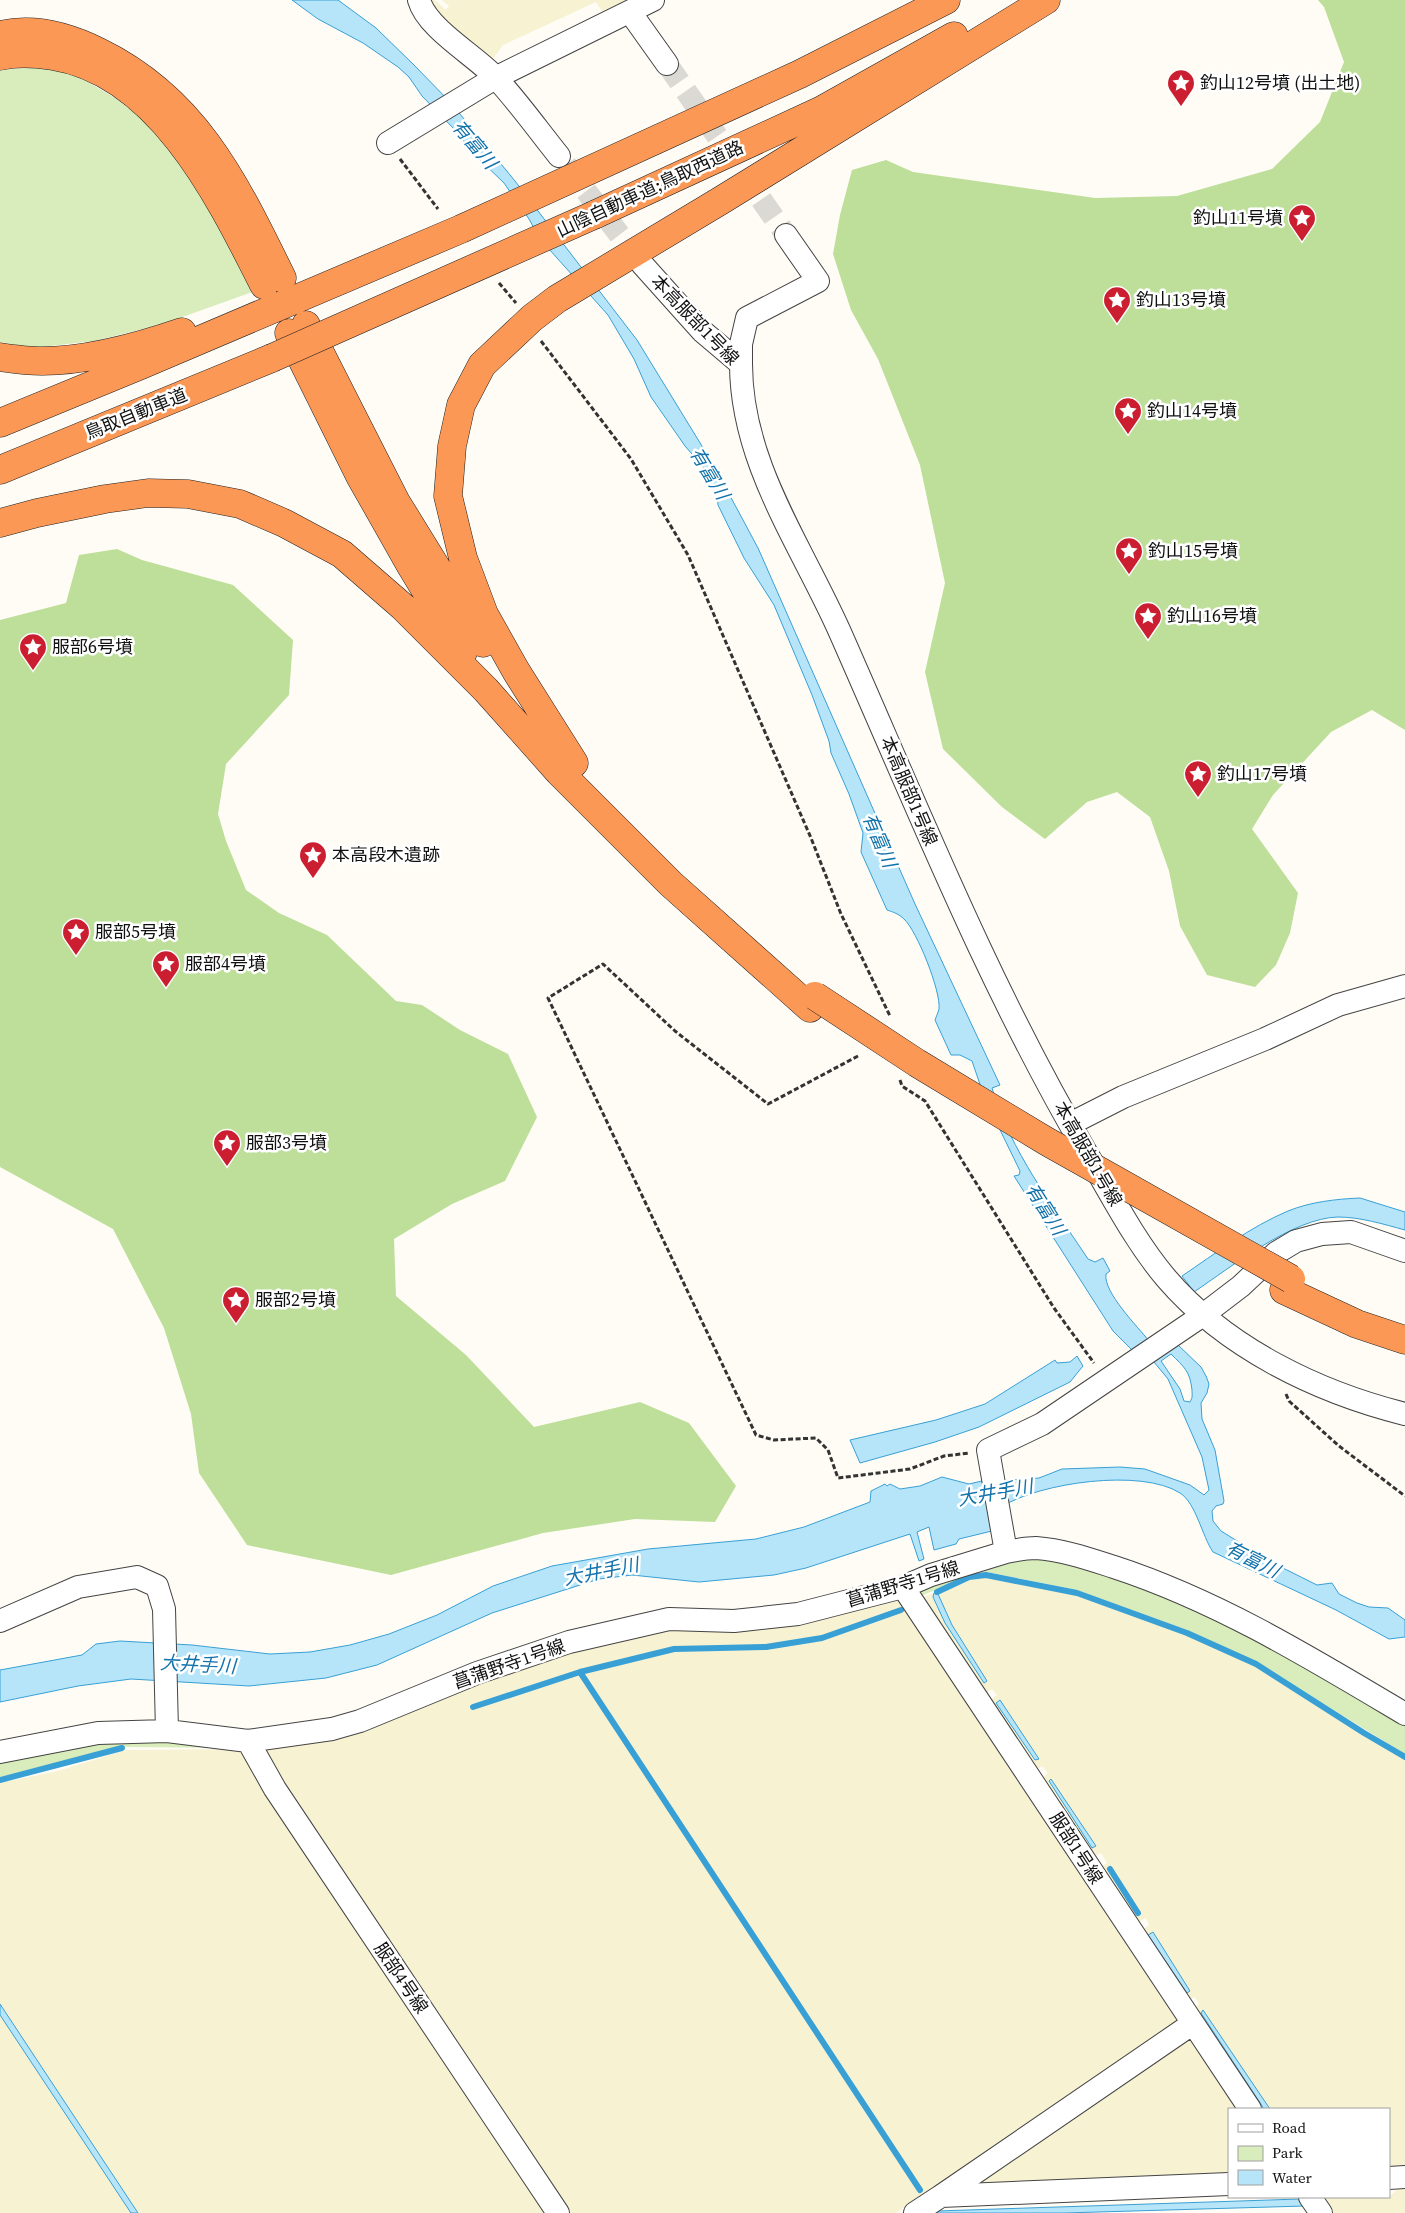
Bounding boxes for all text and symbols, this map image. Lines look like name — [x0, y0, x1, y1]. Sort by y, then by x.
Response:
place icon: 釣山12号墳 (出土地) — [1166, 68, 1196, 107]
place label: 釣山12号墳 (出土地) — [1200, 70, 1360, 95]
water label: 有富川 — [447, 114, 505, 176]
street label: 山陰自動車道;鳥取西道路 — [552, 134, 747, 243]
place icon: 釣山11号墳 — [1287, 203, 1317, 242]
place label: 釣山11号墳 — [1193, 205, 1283, 230]
street label: 本高服部1号線 — [646, 269, 745, 370]
place icon: 釣山13号墳 — [1102, 285, 1132, 324]
place label: 釣山13号墳 — [1136, 287, 1226, 312]
street label: 鳥取自動車道 — [81, 382, 191, 445]
place icon: 釣山14号墳 — [1113, 396, 1143, 435]
place label: 釣山14号墳 — [1147, 398, 1237, 423]
water label: 有富川 — [684, 442, 737, 506]
place icon: 釣山15号墳 — [1114, 536, 1144, 575]
place label: 釣山15号墳 — [1148, 538, 1238, 563]
place icon: 釣山16号墳 — [1133, 601, 1163, 640]
place label: 釣山16号墳 — [1167, 603, 1257, 628]
place icon: 服部6号墳 — [18, 632, 48, 671]
place label: 服部6号墳 — [52, 634, 133, 659]
street label: 本高服部1号線 — [875, 732, 944, 850]
place icon: 釣山17号墳 — [1183, 759, 1213, 798]
place label: 釣山17号墳 — [1217, 761, 1307, 786]
water label: 有富川 — [857, 809, 904, 873]
place icon: 本高段木遺跡 — [298, 840, 328, 879]
place label: 本高段木遺跡 — [332, 842, 440, 867]
place icon: 服部5号墳 — [61, 917, 91, 956]
place label: 服部5号墳 — [95, 919, 176, 944]
place icon: 服部4号墳 — [151, 949, 181, 988]
place label: 服部4号墳 — [185, 951, 266, 976]
street label: 本高服部1号線 — [1048, 1097, 1129, 1211]
place icon: 服部3号墳 — [212, 1128, 242, 1167]
place label: 服部3号墳 — [246, 1130, 327, 1155]
water label: 有富川 — [1020, 1178, 1073, 1242]
place icon: 服部2号墳 — [221, 1285, 251, 1324]
place label: 服部2号墳 — [255, 1287, 336, 1312]
water label: 大井手川 — [955, 1472, 1037, 1511]
water label: 有富川 — [1222, 1534, 1286, 1584]
water label: 大井手川 — [561, 1551, 643, 1591]
street label: 菖蒲野寺1号線 — [843, 1554, 962, 1613]
street label: 菖蒲野寺1号線 — [449, 1633, 568, 1694]
water label: 大井手川 — [159, 1649, 239, 1679]
street label: 服部1号線 — [1044, 1807, 1109, 1889]
street label: 服部4号線 — [368, 1937, 434, 2018]
legend — [1228, 2108, 1390, 2198]
text: Road — [1272, 2117, 1306, 2138]
text: Park — [1272, 2142, 1304, 2163]
text: Water — [1272, 2167, 1313, 2188]

